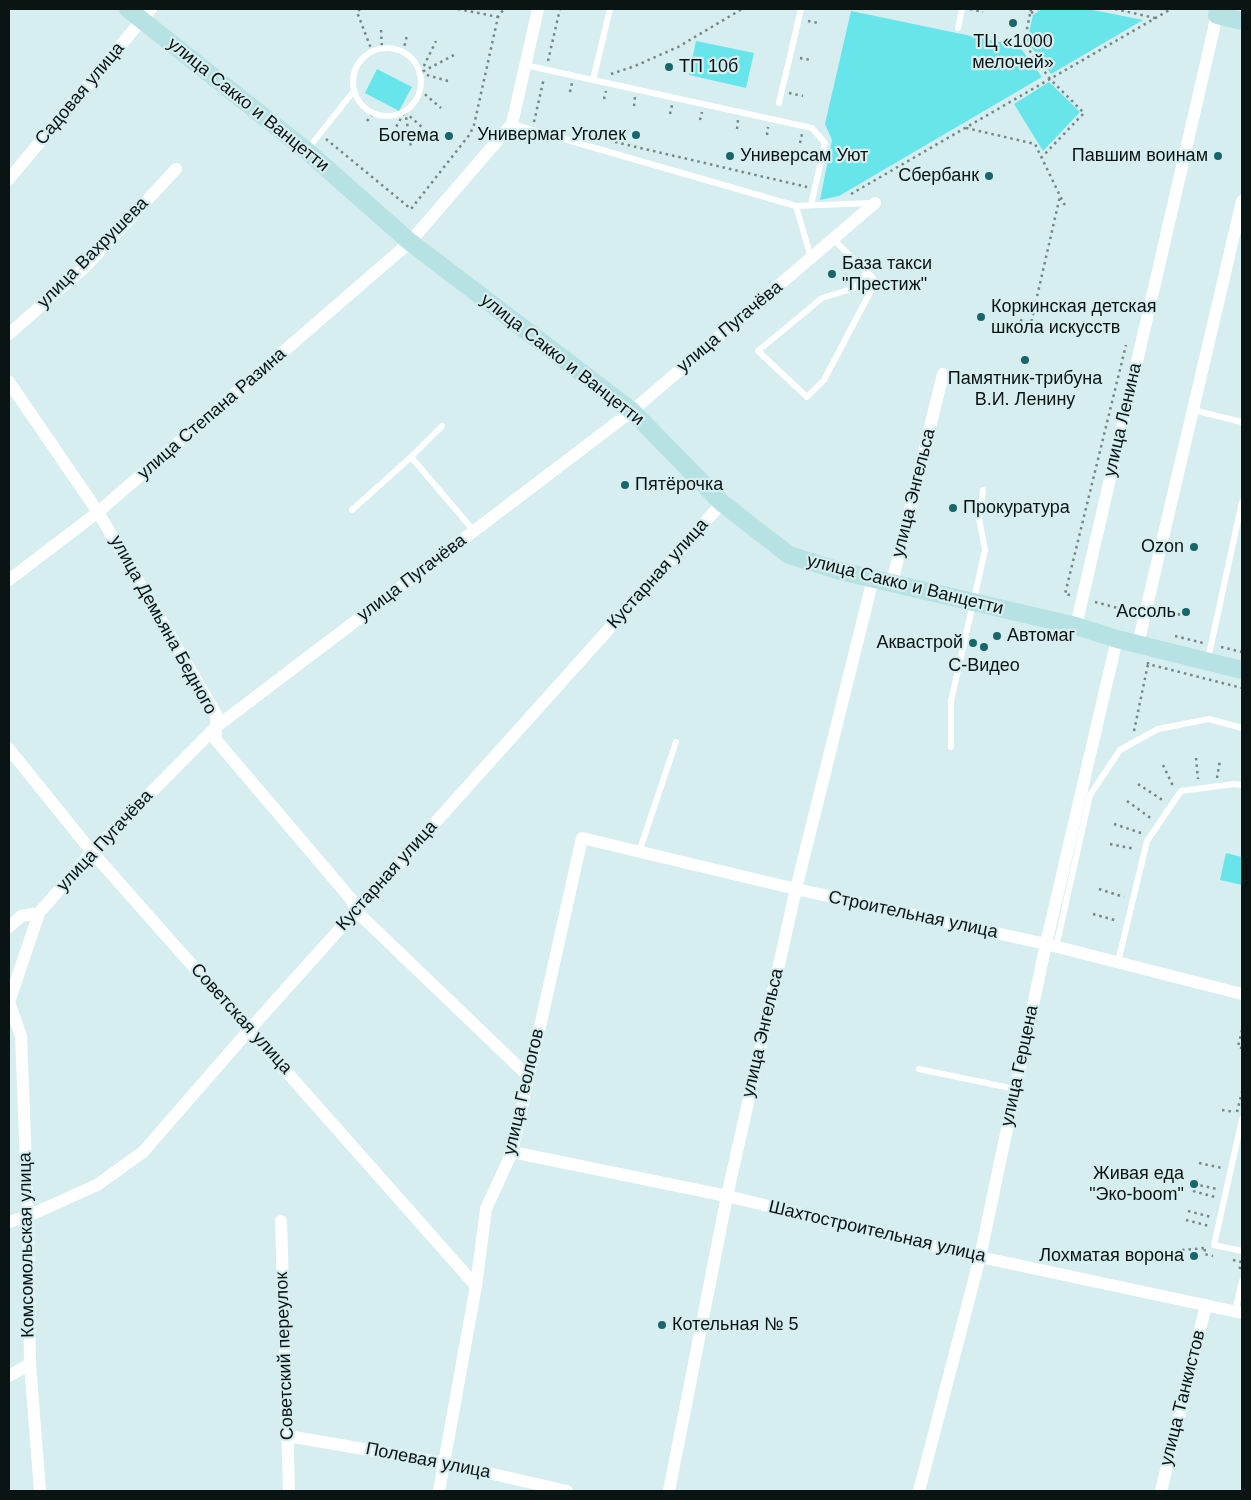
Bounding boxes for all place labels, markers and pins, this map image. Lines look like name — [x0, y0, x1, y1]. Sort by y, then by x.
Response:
marker: ТЦ «1000 мелочей» — [1007, 17, 1019, 29]
place label: ТЦ «1000 мелочей» — [972, 31, 1054, 74]
place label: ТП 10б — [679, 56, 738, 78]
marker: ТП 10б — [663, 61, 675, 73]
place label: Универмаг Уголек — [477, 124, 626, 146]
place label: Богема — [379, 125, 439, 147]
marker: Универмаг Уголек — [630, 129, 642, 141]
marker: Богема — [443, 130, 455, 142]
place label: Универсам Уют — [740, 145, 868, 167]
place label: Павшим воинам — [1072, 145, 1208, 167]
marker: Универсам Уют — [724, 150, 736, 162]
marker: Павшим воинам — [1212, 150, 1224, 162]
place label: Сбербанк — [898, 165, 979, 187]
marker: Сбербанк — [983, 170, 995, 182]
place label: База такси "Престиж" — [842, 253, 932, 296]
marker: База такси "Престиж" — [826, 268, 838, 280]
place label: Коркинская детская школа искусств — [991, 296, 1156, 338]
marker: Коркинская детская школа искусств — [975, 311, 987, 323]
marker: Памятник-трибуна В.И. Ленину — [1019, 354, 1031, 366]
place label: Памятник-трибуна В.И. Ленину — [948, 368, 1102, 410]
place label: Пятёрочка — [635, 474, 723, 496]
marker: Пятёрочка — [619, 479, 631, 491]
place label: Прокуратура — [963, 497, 1070, 519]
marker: Прокуратура — [947, 502, 959, 514]
place label: Ozon — [1141, 536, 1184, 558]
marker: Ozon — [1188, 541, 1200, 553]
place label: Ассоль — [1116, 601, 1176, 623]
marker: Ассоль — [1180, 606, 1192, 618]
place label: Автомаг — [1007, 625, 1075, 647]
marker: Автомаг — [991, 630, 1003, 642]
place label: Аквастрой — [876, 632, 963, 654]
marker: Аквастрой — [967, 637, 979, 649]
marker: С-Видео — [978, 641, 990, 653]
place label: С-Видео — [948, 655, 1020, 677]
place label: Живая еда "Эко-boom" — [1089, 1163, 1184, 1206]
marker: Живая еда "Эко-boom" — [1188, 1178, 1200, 1190]
place label: Лохматая ворона — [1039, 1245, 1184, 1267]
marker: Лохматая ворона — [1188, 1250, 1200, 1262]
place label: Котельная № 5 — [672, 1314, 798, 1336]
marker: Котельная № 5 — [656, 1319, 668, 1331]

